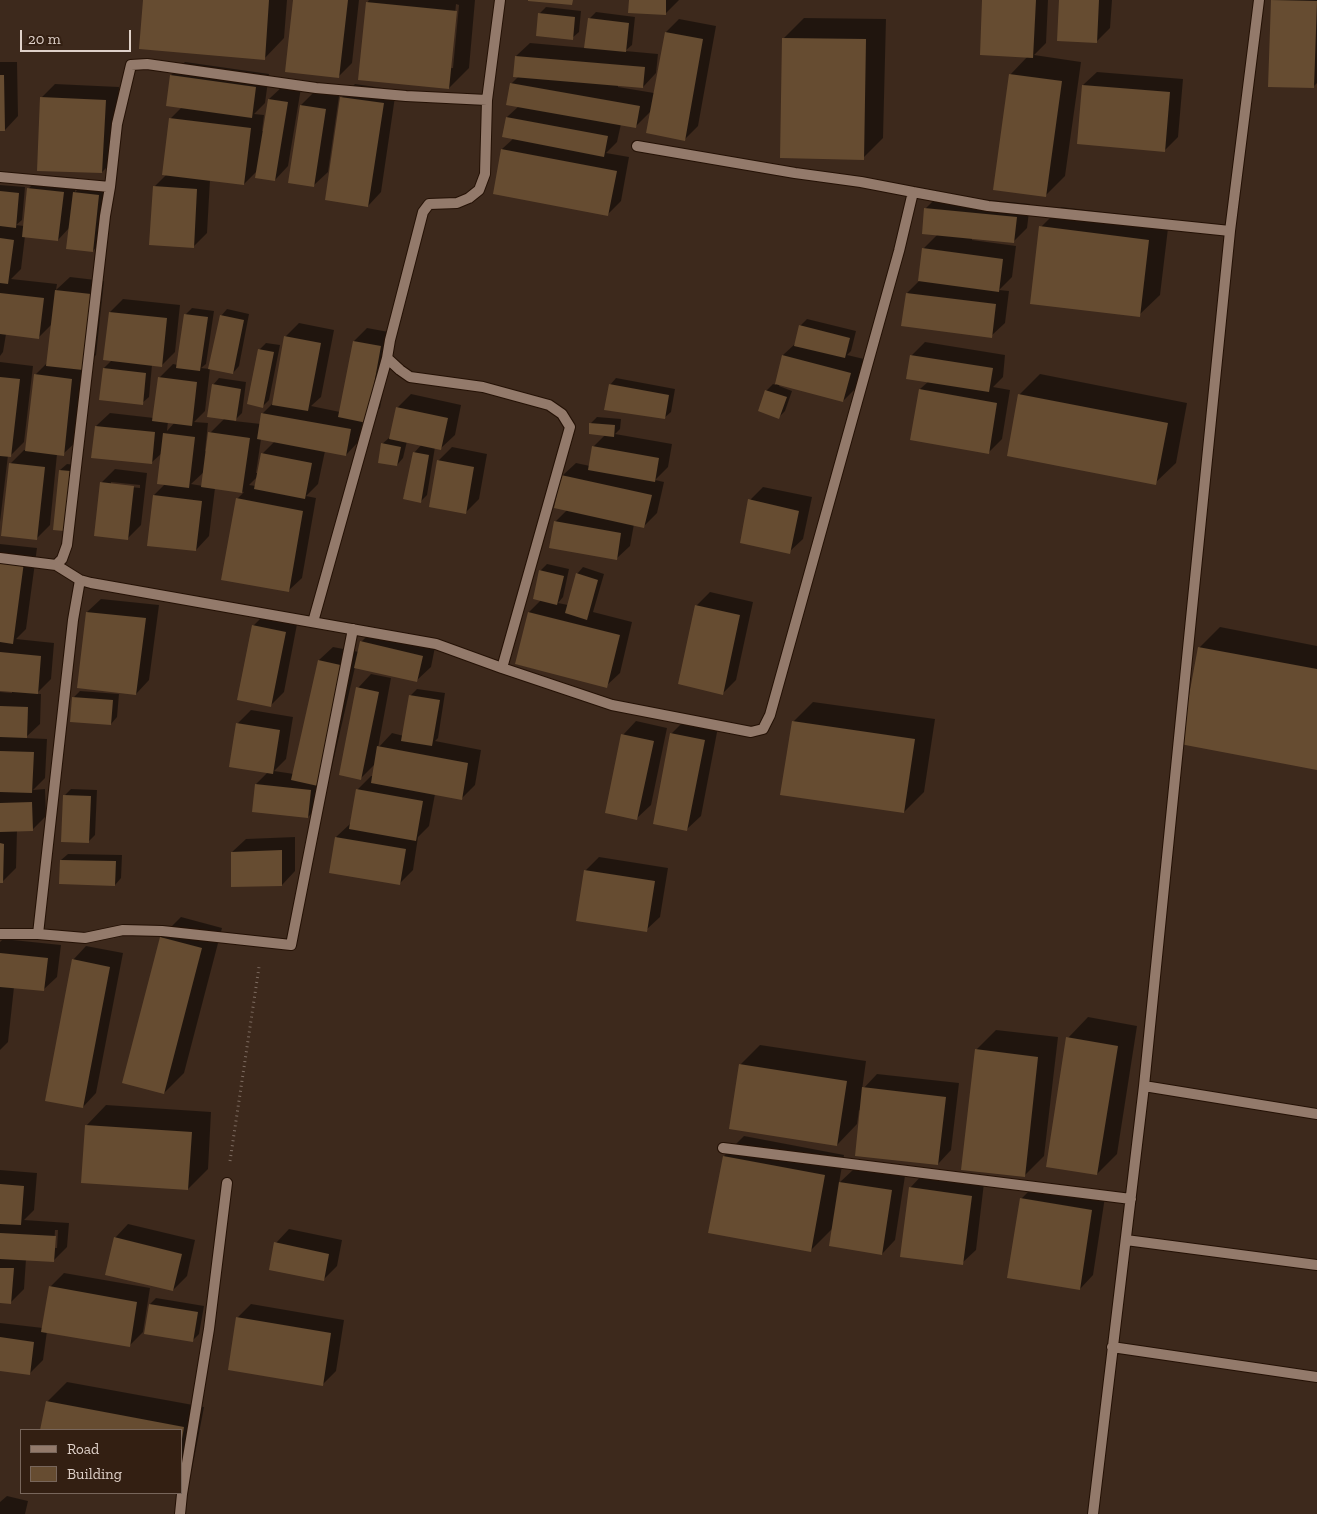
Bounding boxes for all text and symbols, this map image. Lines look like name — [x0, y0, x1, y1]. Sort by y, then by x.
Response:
scale bar — [22, 20, 134, 52]
text: 20 m — [28, 30, 61, 48]
legend — [20, 1429, 182, 1494]
text: Road — [67, 1440, 99, 1458]
text: Building — [67, 1465, 122, 1483]

